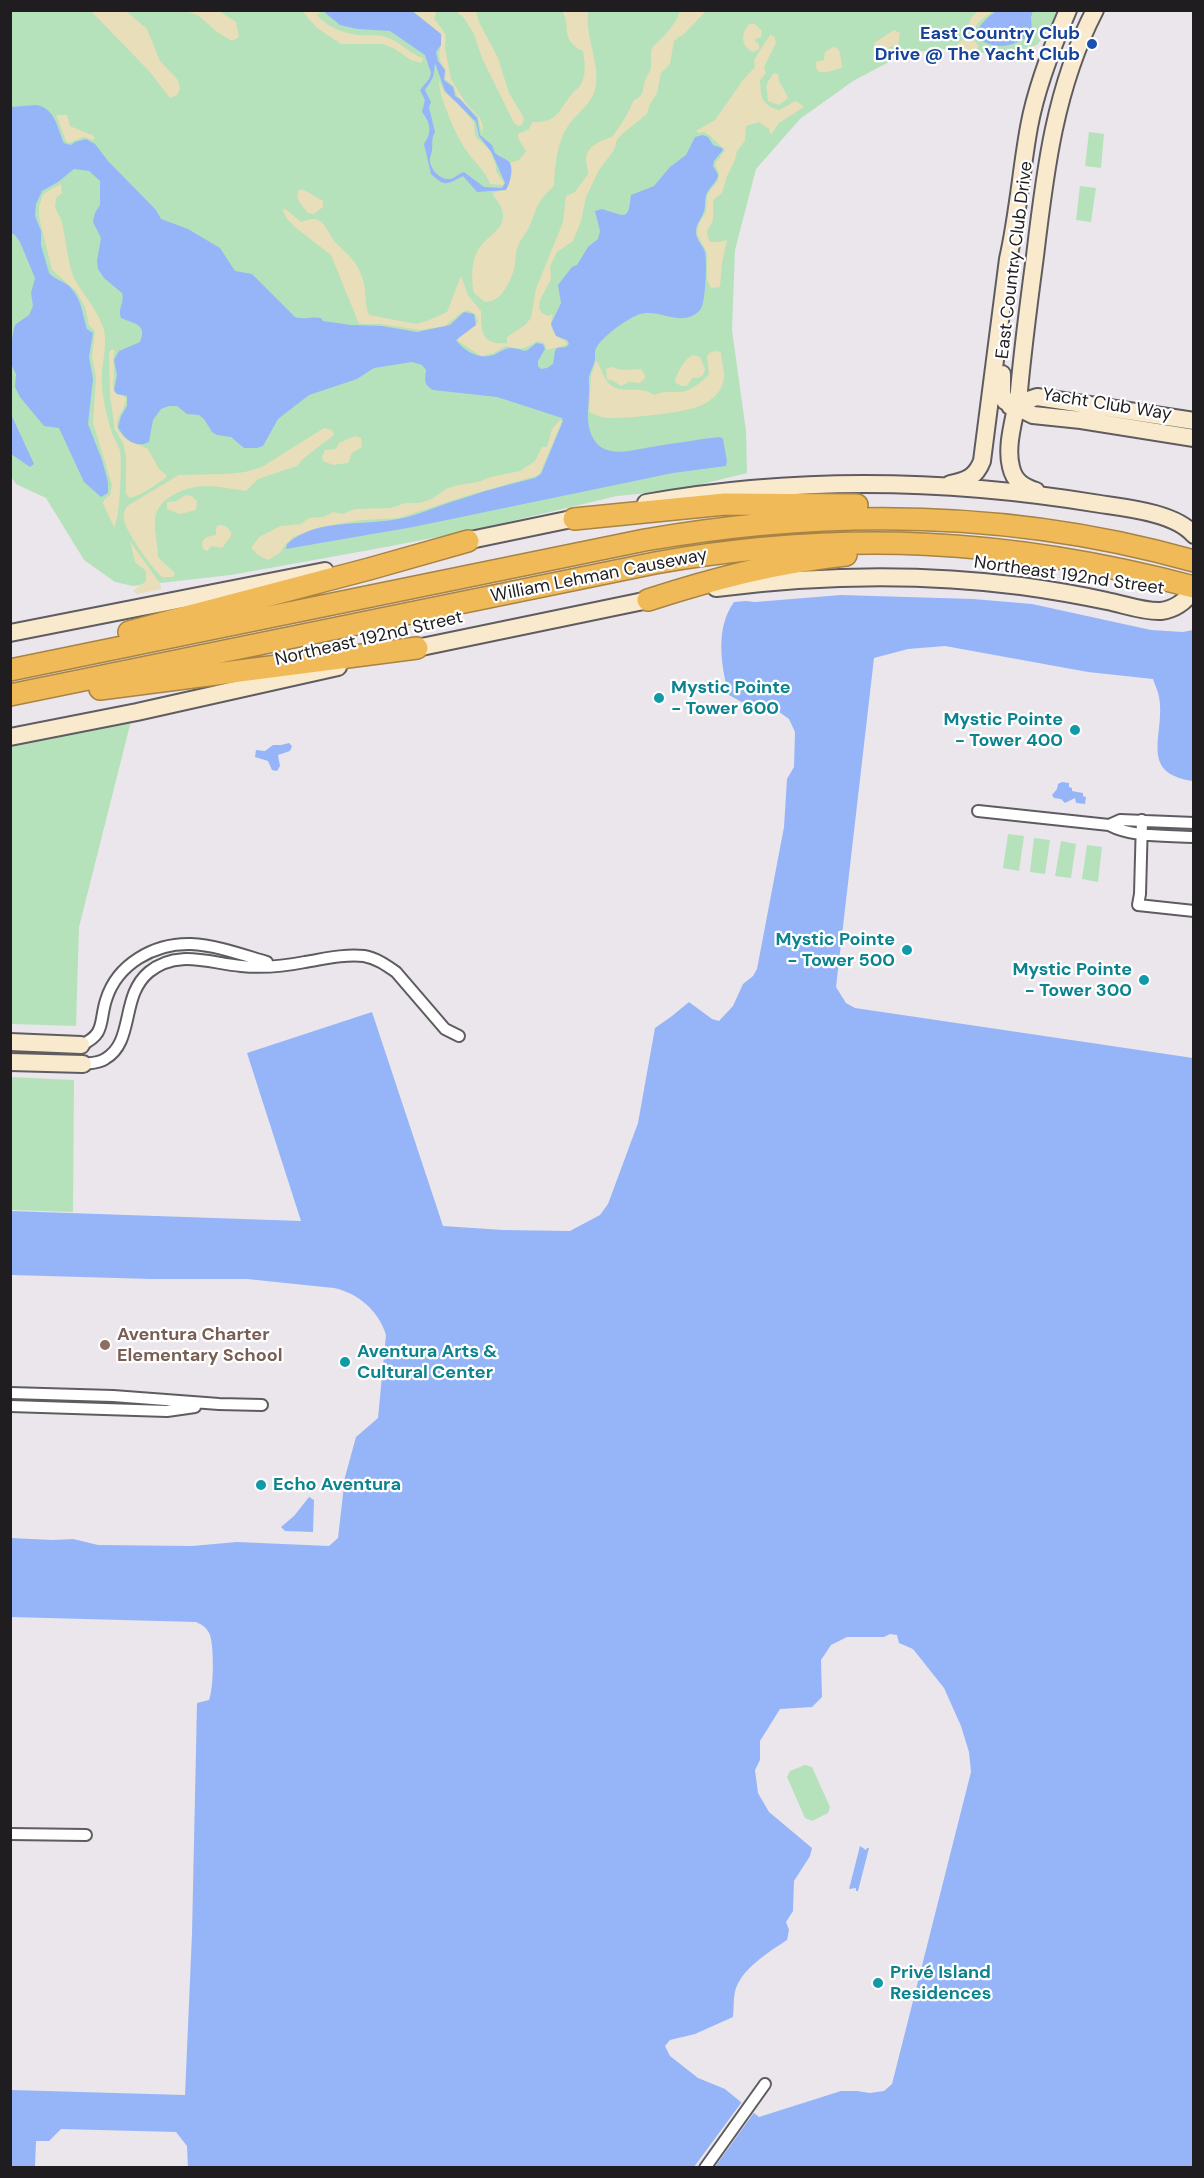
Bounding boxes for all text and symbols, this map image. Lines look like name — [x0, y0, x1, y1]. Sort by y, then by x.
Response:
place label: East Country Club Drive @ The Yacht Club — [875, 23, 1080, 66]
marker: East Country Club Drive @ The Yacht Club — [1085, 37, 1099, 51]
street label: East Country Club Drive — [992, 160, 1038, 360]
street label: Yacht Club Way — [1041, 384, 1173, 426]
street label: William Lehman Causeway — [489, 544, 709, 608]
street label: Northeast 192nd Street — [972, 552, 1166, 600]
street label: Northeast 192nd Street — [273, 607, 465, 671]
place label: Mystic Pointe - Tower 600 — [671, 677, 791, 720]
marker: Mystic Pointe - Tower 600 — [652, 691, 666, 705]
place label: Mystic Pointe - Tower 400 — [943, 709, 1063, 752]
marker: Mystic Pointe - Tower 400 — [1068, 723, 1082, 737]
place label: Mystic Pointe - Tower 500 — [775, 929, 895, 972]
marker: Mystic Pointe - Tower 500 — [900, 943, 914, 957]
place label: Mystic Pointe - Tower 300 — [1012, 959, 1132, 1002]
marker: Mystic Pointe - Tower 300 — [1137, 973, 1151, 987]
place label: Aventura Charter Elementary School — [117, 1324, 283, 1366]
marker: Aventura Charter Elementary School — [98, 1338, 112, 1352]
place label: Aventura Arts & Cultural Center — [357, 1341, 497, 1384]
marker: Aventura Arts & Cultural Center — [338, 1355, 352, 1369]
place label: Echo Aventura — [273, 1474, 401, 1496]
marker: Echo Aventura — [254, 1478, 268, 1492]
place label: Privé Island Residences — [890, 1962, 991, 2004]
marker: Privé Island Residences — [871, 1976, 885, 1990]

